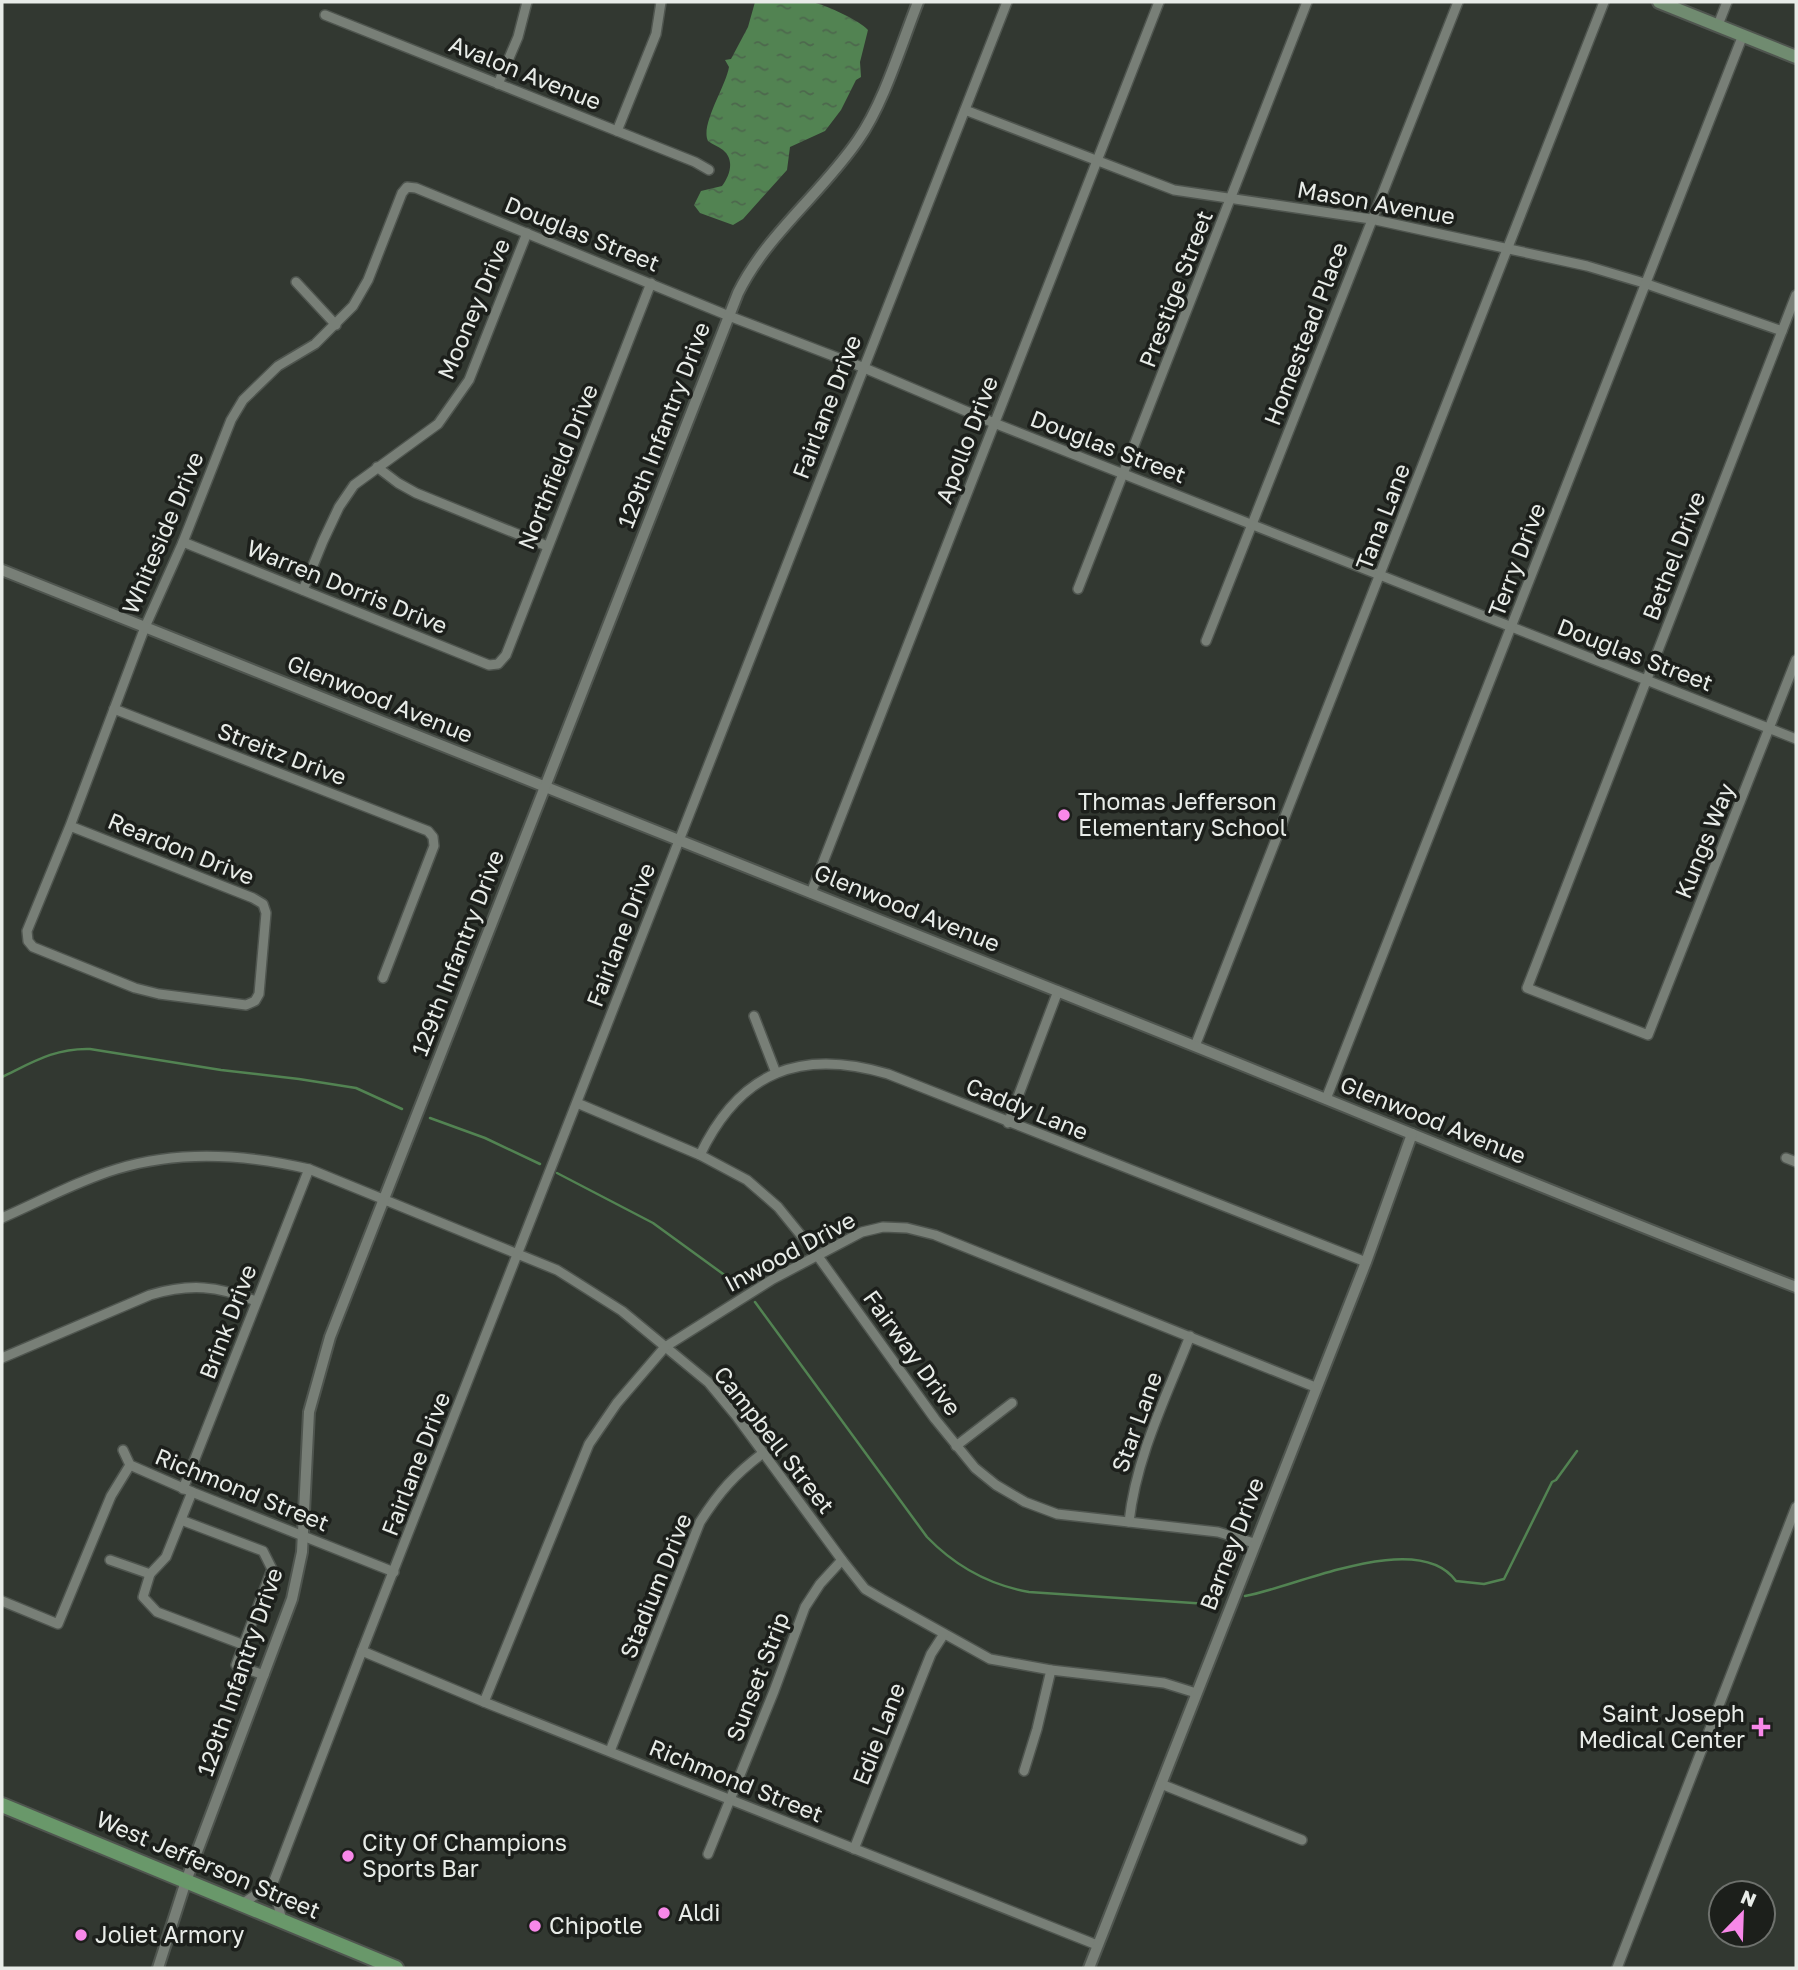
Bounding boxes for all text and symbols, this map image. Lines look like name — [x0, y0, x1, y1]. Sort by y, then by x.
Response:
street label: Avalon Avenue — [445, 29, 605, 115]
street label: Mason Avenue — [1295, 174, 1457, 230]
street label: Douglas Street — [501, 189, 664, 277]
street label: Prestige Street — [1132, 206, 1218, 371]
street label: Mooney Drive — [431, 234, 515, 383]
street label: Homestead Place — [1257, 238, 1353, 429]
street label: 129th Infantry Drive — [611, 318, 715, 532]
street label: Fairlane Drive — [786, 331, 866, 483]
street label: Apollo Drive — [929, 372, 1003, 507]
street label: Northfield Drive — [511, 380, 603, 553]
street label: Douglas Street — [1027, 404, 1190, 489]
street label: Whiteside Drive — [115, 447, 209, 618]
street label: Tana Lane — [1349, 459, 1415, 574]
street label: Bethel Drive — [1636, 487, 1710, 624]
street label: Terry Drive — [1482, 499, 1551, 621]
street label: Warren Dorris Drive — [243, 533, 452, 639]
street label: Douglas Street — [1554, 612, 1717, 697]
street label: Glenwood Avenue — [283, 648, 477, 748]
street label: Streitz Drive — [214, 716, 351, 790]
street label: Kungs Way — [1668, 779, 1740, 902]
place label: Thomas Jefferson Elementary School — [1078, 787, 1287, 841]
street label: Reardon Drive — [104, 806, 259, 890]
marker: Thomas Jefferson Elementary School — [1056, 807, 1072, 823]
street label: 129th Infantry Drive — [405, 846, 509, 1060]
street label: Glenwood Avenue — [810, 857, 1004, 957]
street label: Fairlane Drive — [580, 859, 660, 1011]
street label: Glenwood Avenue — [1336, 1069, 1530, 1169]
street label: Caddy Lane — [962, 1071, 1093, 1145]
street label: Inwood Drive — [719, 1205, 860, 1297]
street label: Brink Drive — [192, 1260, 262, 1383]
street label: Fairway Drive — [858, 1284, 968, 1421]
street label: Campbell Street — [709, 1360, 841, 1519]
street label: Star Lane — [1105, 1368, 1167, 1476]
street label: Fairlane Drive — [375, 1388, 455, 1540]
street label: Richmond Street — [151, 1441, 333, 1537]
street label: Barney Drive — [1193, 1473, 1269, 1614]
street label: Stadium Drive — [613, 1509, 697, 1662]
street label: 129th Infantry Drive — [190, 1564, 288, 1779]
street label: Sunset Strip — [720, 1608, 795, 1745]
street label: Edie Lane — [846, 1679, 910, 1789]
place label: Saint Joseph Medical Center — [1579, 1699, 1745, 1753]
marker: Saint Joseph Medical Center — [1751, 1717, 1771, 1737]
street label: Richmond Street — [645, 1732, 827, 1828]
street label: West Jefferson Street — [92, 1804, 325, 1924]
place label: City Of Champions Sports Bar — [362, 1828, 567, 1882]
marker: City Of Champions Sports Bar — [340, 1848, 356, 1864]
north arrow — [1707, 1879, 1777, 1949]
text: N — [1738, 1884, 1760, 1911]
place label: Aldi — [678, 1898, 720, 1926]
marker: Aldi — [656, 1905, 672, 1921]
place label: Chipotle — [549, 1911, 643, 1939]
marker: Chipotle — [527, 1918, 543, 1934]
place label: Joliet Armory — [95, 1920, 245, 1948]
marker: Joliet Armory — [73, 1927, 89, 1943]

